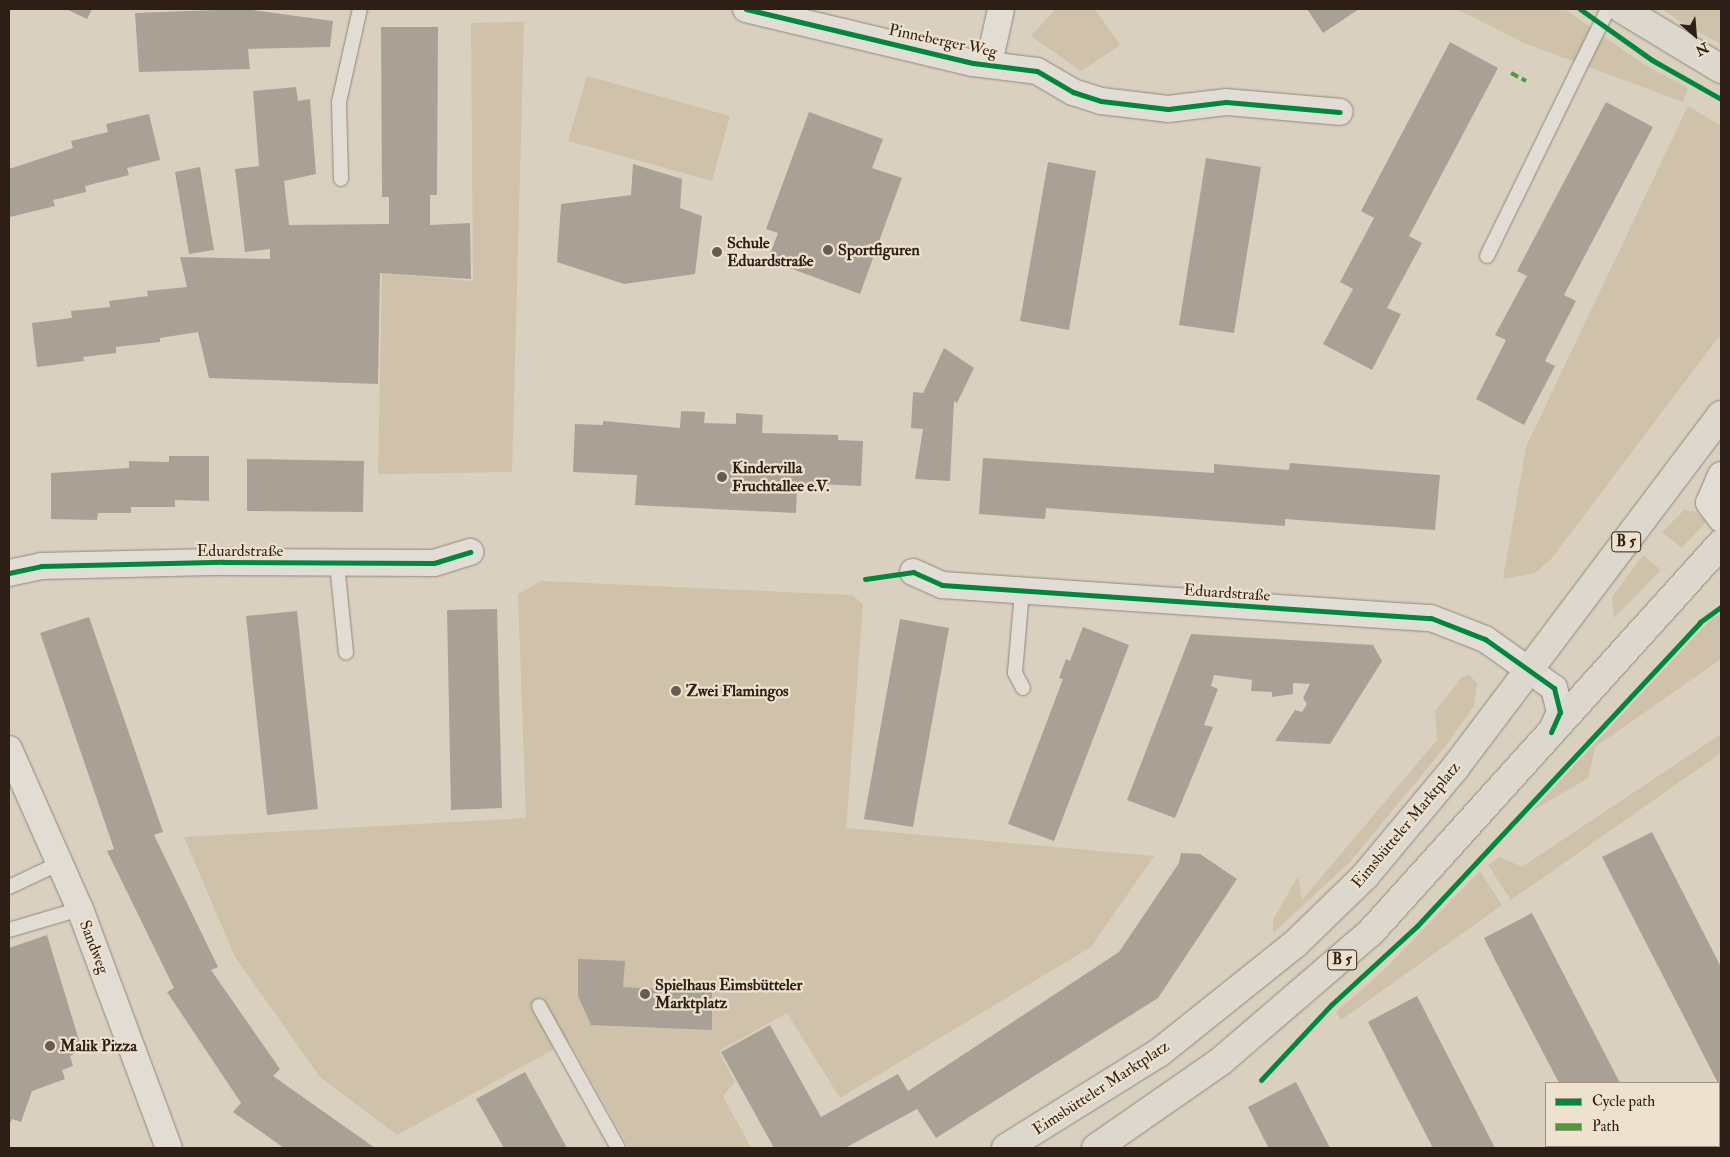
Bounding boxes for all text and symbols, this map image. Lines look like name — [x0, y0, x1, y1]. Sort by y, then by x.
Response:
north arrow — [1670, 10, 1720, 60]
street label: Pinneberger Weg — [887, 20, 999, 62]
text: N — [1693, 38, 1711, 59]
place label: Schule Eduardstraße — [727, 233, 814, 271]
place label: Sportfiguren — [838, 240, 920, 260]
marker: Sportfiguren — [822, 244, 834, 256]
marker: Schule Eduardstraße — [711, 246, 723, 258]
place label: Kindervilla Fruchtallee e.V. — [732, 458, 829, 496]
marker: Kindervilla Fruchtallee e.V. — [716, 471, 728, 483]
road number: B 5 — [1611, 530, 1641, 554]
street label: Eduardstraße — [197, 541, 283, 561]
street label: Eduardstraße — [1183, 580, 1271, 606]
place label: Zwei Flamingos — [686, 681, 789, 701]
marker: Zwei Flamingos — [670, 685, 682, 697]
street label: Eimsbütteler Marktplatz — [1348, 758, 1464, 892]
street label: Sandweg — [75, 918, 113, 976]
road number: B 5 — [1327, 948, 1357, 972]
place label: Spielhaus Eimsbütteler Marktplatz — [655, 975, 802, 1013]
marker: Spielhaus Eimsbütteler Marktplatz — [639, 988, 651, 1000]
place label: Malik Pizza — [60, 1036, 137, 1056]
street label: Eimsbütteler Marktplatz — [1029, 1037, 1173, 1139]
marker: Malik Pizza — [44, 1040, 56, 1052]
legend — [1545, 1082, 1720, 1147]
text: Cycle path — [1592, 1092, 1655, 1111]
text: Path — [1592, 1117, 1619, 1136]

